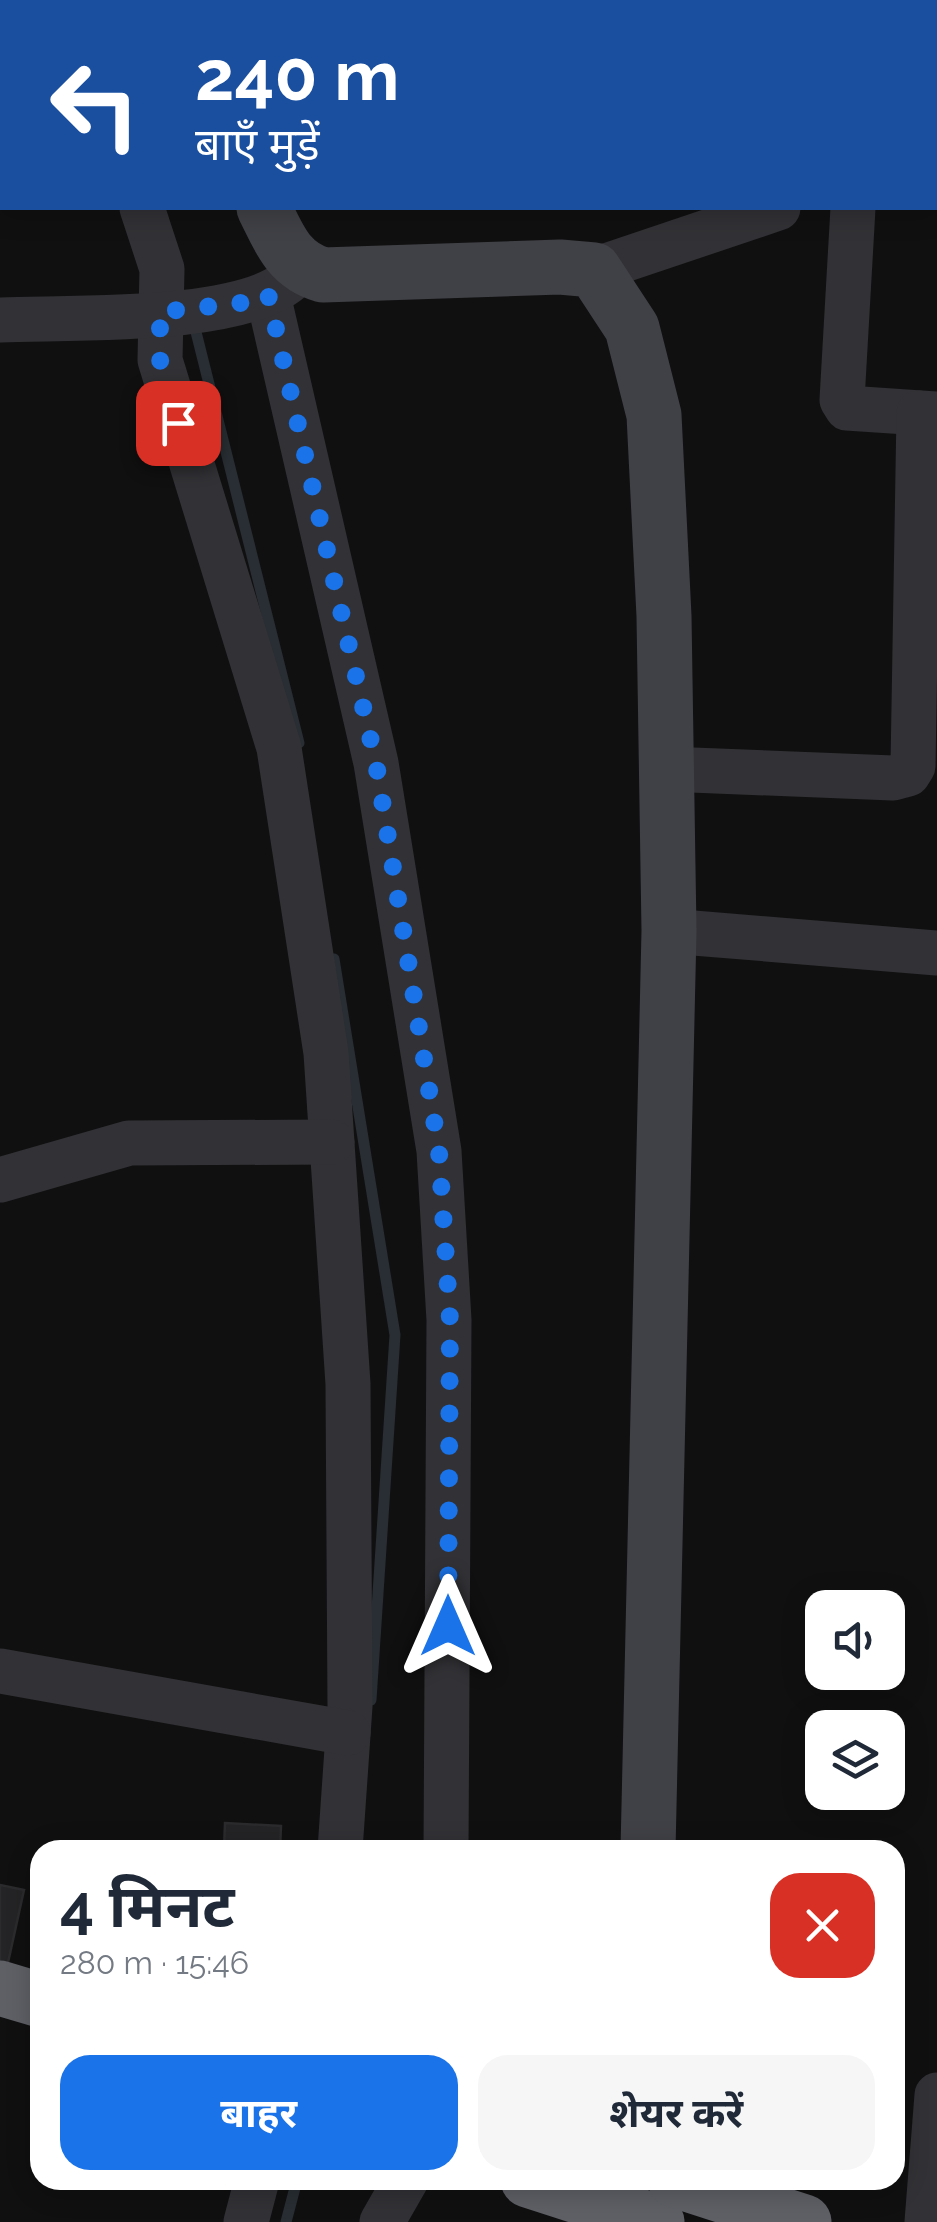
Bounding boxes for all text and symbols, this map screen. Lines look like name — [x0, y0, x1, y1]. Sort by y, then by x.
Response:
text: 240 m — [195, 34, 399, 116]
icon: left — [30, 40, 160, 170]
text: बाएँ मुड़ें — [195, 118, 320, 171]
pin — [136, 381, 221, 466]
icon: arrive — [151, 396, 206, 451]
position arrow — [396, 1574, 500, 1678]
map controls — [805, 1590, 905, 1810]
button: sound — [805, 1590, 905, 1690]
button: layers — [805, 1710, 905, 1810]
text: 4 मिनट — [60, 1871, 235, 1941]
button: close — [770, 1873, 875, 1978]
text: 280 m · 15:46 — [60, 1944, 249, 1981]
button: बाहर — [60, 2055, 458, 2170]
button: शेयर करें — [478, 2055, 875, 2170]

